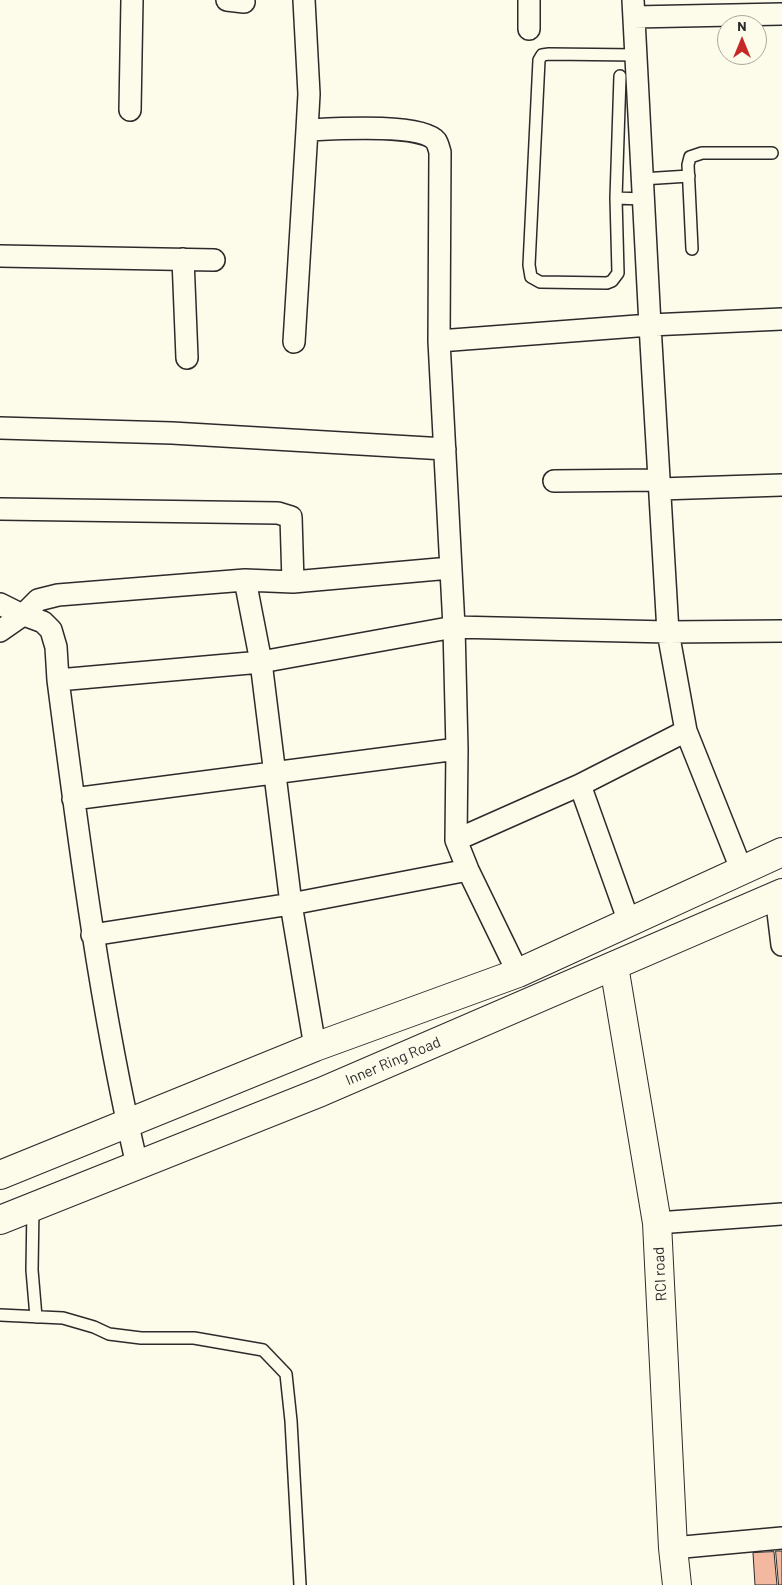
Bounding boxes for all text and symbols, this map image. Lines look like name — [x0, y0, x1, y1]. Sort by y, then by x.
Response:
north arrow — [717, 15, 767, 65]
text: N — [737, 17, 747, 34]
street label: Inner Ring Road — [343, 1033, 443, 1089]
street label: RCI road — [650, 1246, 670, 1302]

